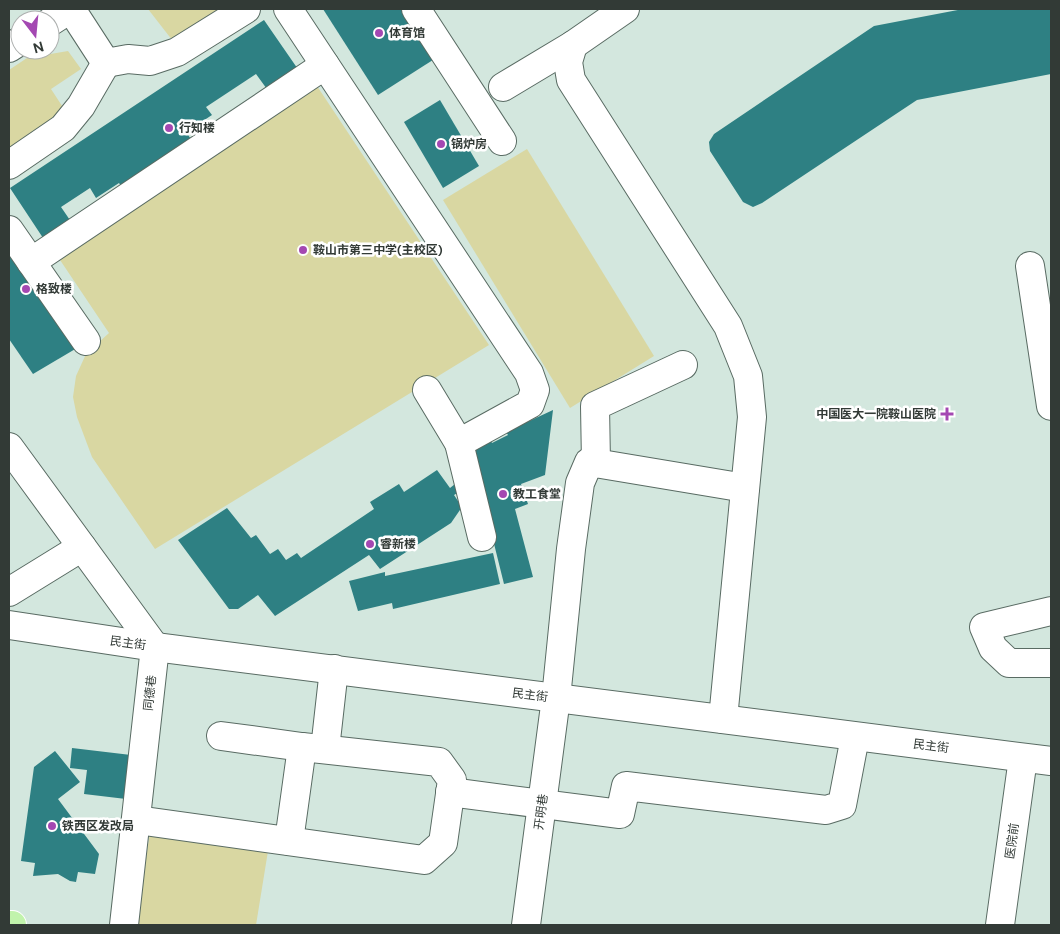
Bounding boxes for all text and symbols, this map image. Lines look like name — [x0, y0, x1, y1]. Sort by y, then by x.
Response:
north arrow — [10, 10, 60, 60]
place label: 体育馆 — [389, 25, 425, 41]
marker: 体育馆 — [373, 27, 385, 39]
text: N — [31, 37, 46, 58]
place label: 行知楼 — [179, 120, 215, 136]
marker: 行知楼 — [163, 122, 175, 134]
place label: 锅炉房 — [451, 136, 487, 152]
marker: 锅炉房 — [435, 138, 447, 150]
place label: 鞍山市第三中学(主校区) — [313, 242, 443, 258]
marker: 鞍山市第三中学(主校区) — [297, 244, 309, 256]
place label: 格致楼 — [36, 281, 72, 297]
marker: 格致楼 — [20, 283, 32, 295]
place label: 中国医大一院鞍山医院 — [816, 406, 936, 422]
marker: 中国医大一院鞍山医院 — [940, 407, 954, 421]
place label: 教工食堂 — [513, 486, 561, 502]
marker: 教工食堂 — [497, 488, 509, 500]
place label: 睿新楼 — [380, 536, 416, 552]
marker: 睿新楼 — [364, 538, 376, 550]
street label: 民主街 — [109, 633, 147, 653]
street label: 同德巷 — [140, 674, 160, 712]
street label: 民主街 — [511, 685, 549, 705]
street label: 民主街 — [912, 736, 950, 756]
street label: 开明巷 — [531, 793, 551, 831]
place label: 铁西区发改局 — [62, 818, 134, 834]
marker: 铁西区发改局 — [46, 820, 58, 832]
street label: 医院前 — [1002, 822, 1022, 860]

